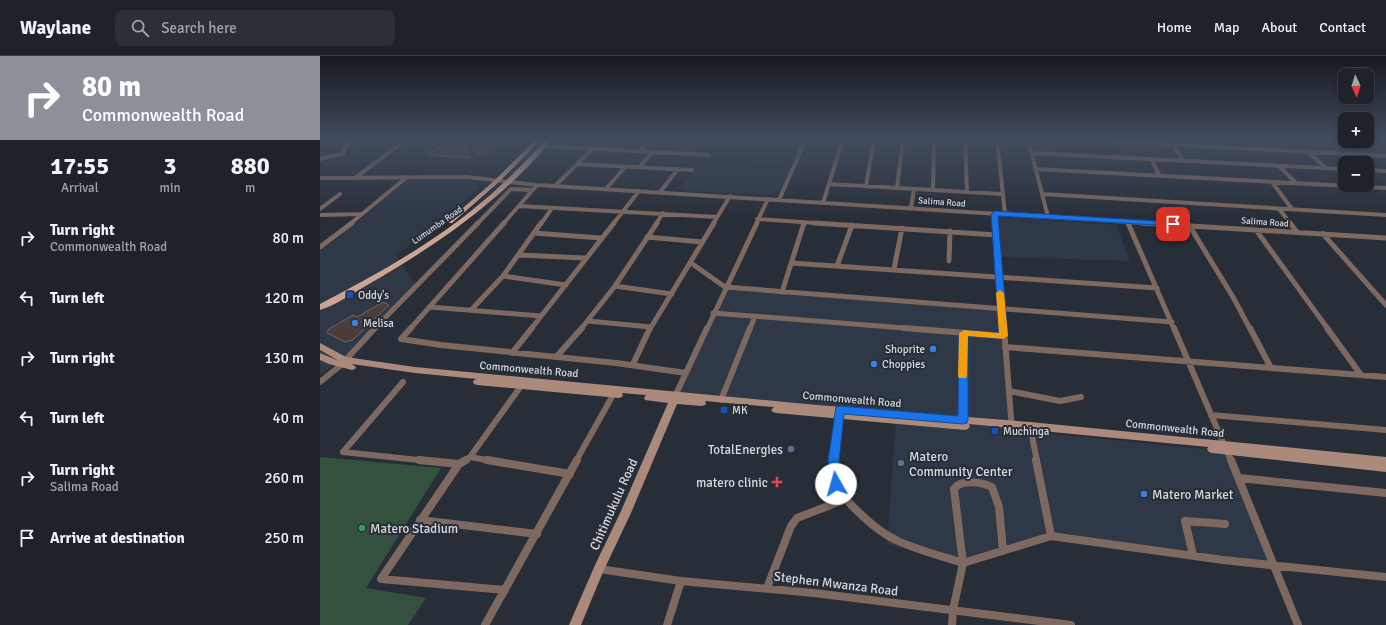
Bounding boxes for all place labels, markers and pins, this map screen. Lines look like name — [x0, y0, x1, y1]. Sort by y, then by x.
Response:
pin — [1156, 207, 1190, 241]
place label: Oddy's — [358, 289, 389, 302]
marker: Oddy's — [345, 290, 355, 300]
place label: Melisa — [363, 317, 394, 330]
marker: Melisa — [350, 318, 360, 328]
place label: Shoprite — [885, 343, 925, 356]
marker: Shoprite — [928, 344, 938, 354]
place label: Choppies — [882, 358, 925, 371]
marker: Choppies — [869, 359, 879, 369]
place label: MK — [732, 404, 748, 417]
marker: MK — [719, 405, 729, 415]
place label: Muchinga — [1003, 425, 1050, 438]
marker: Muchinga — [990, 426, 1000, 436]
place label: TotalEnergies — [708, 442, 783, 458]
marker: TotalEnergies — [786, 444, 796, 454]
place label: Matero Community Center — [909, 449, 1013, 480]
marker: Matero Community Center — [896, 458, 906, 468]
place label: matero clinic — [696, 475, 768, 491]
marker: matero clinic — [771, 476, 783, 488]
place label: Matero Market — [1152, 487, 1234, 503]
marker: Matero Market — [1139, 489, 1149, 499]
place label: Matero Stadium — [370, 521, 458, 537]
marker: Matero Stadium — [357, 523, 367, 533]

